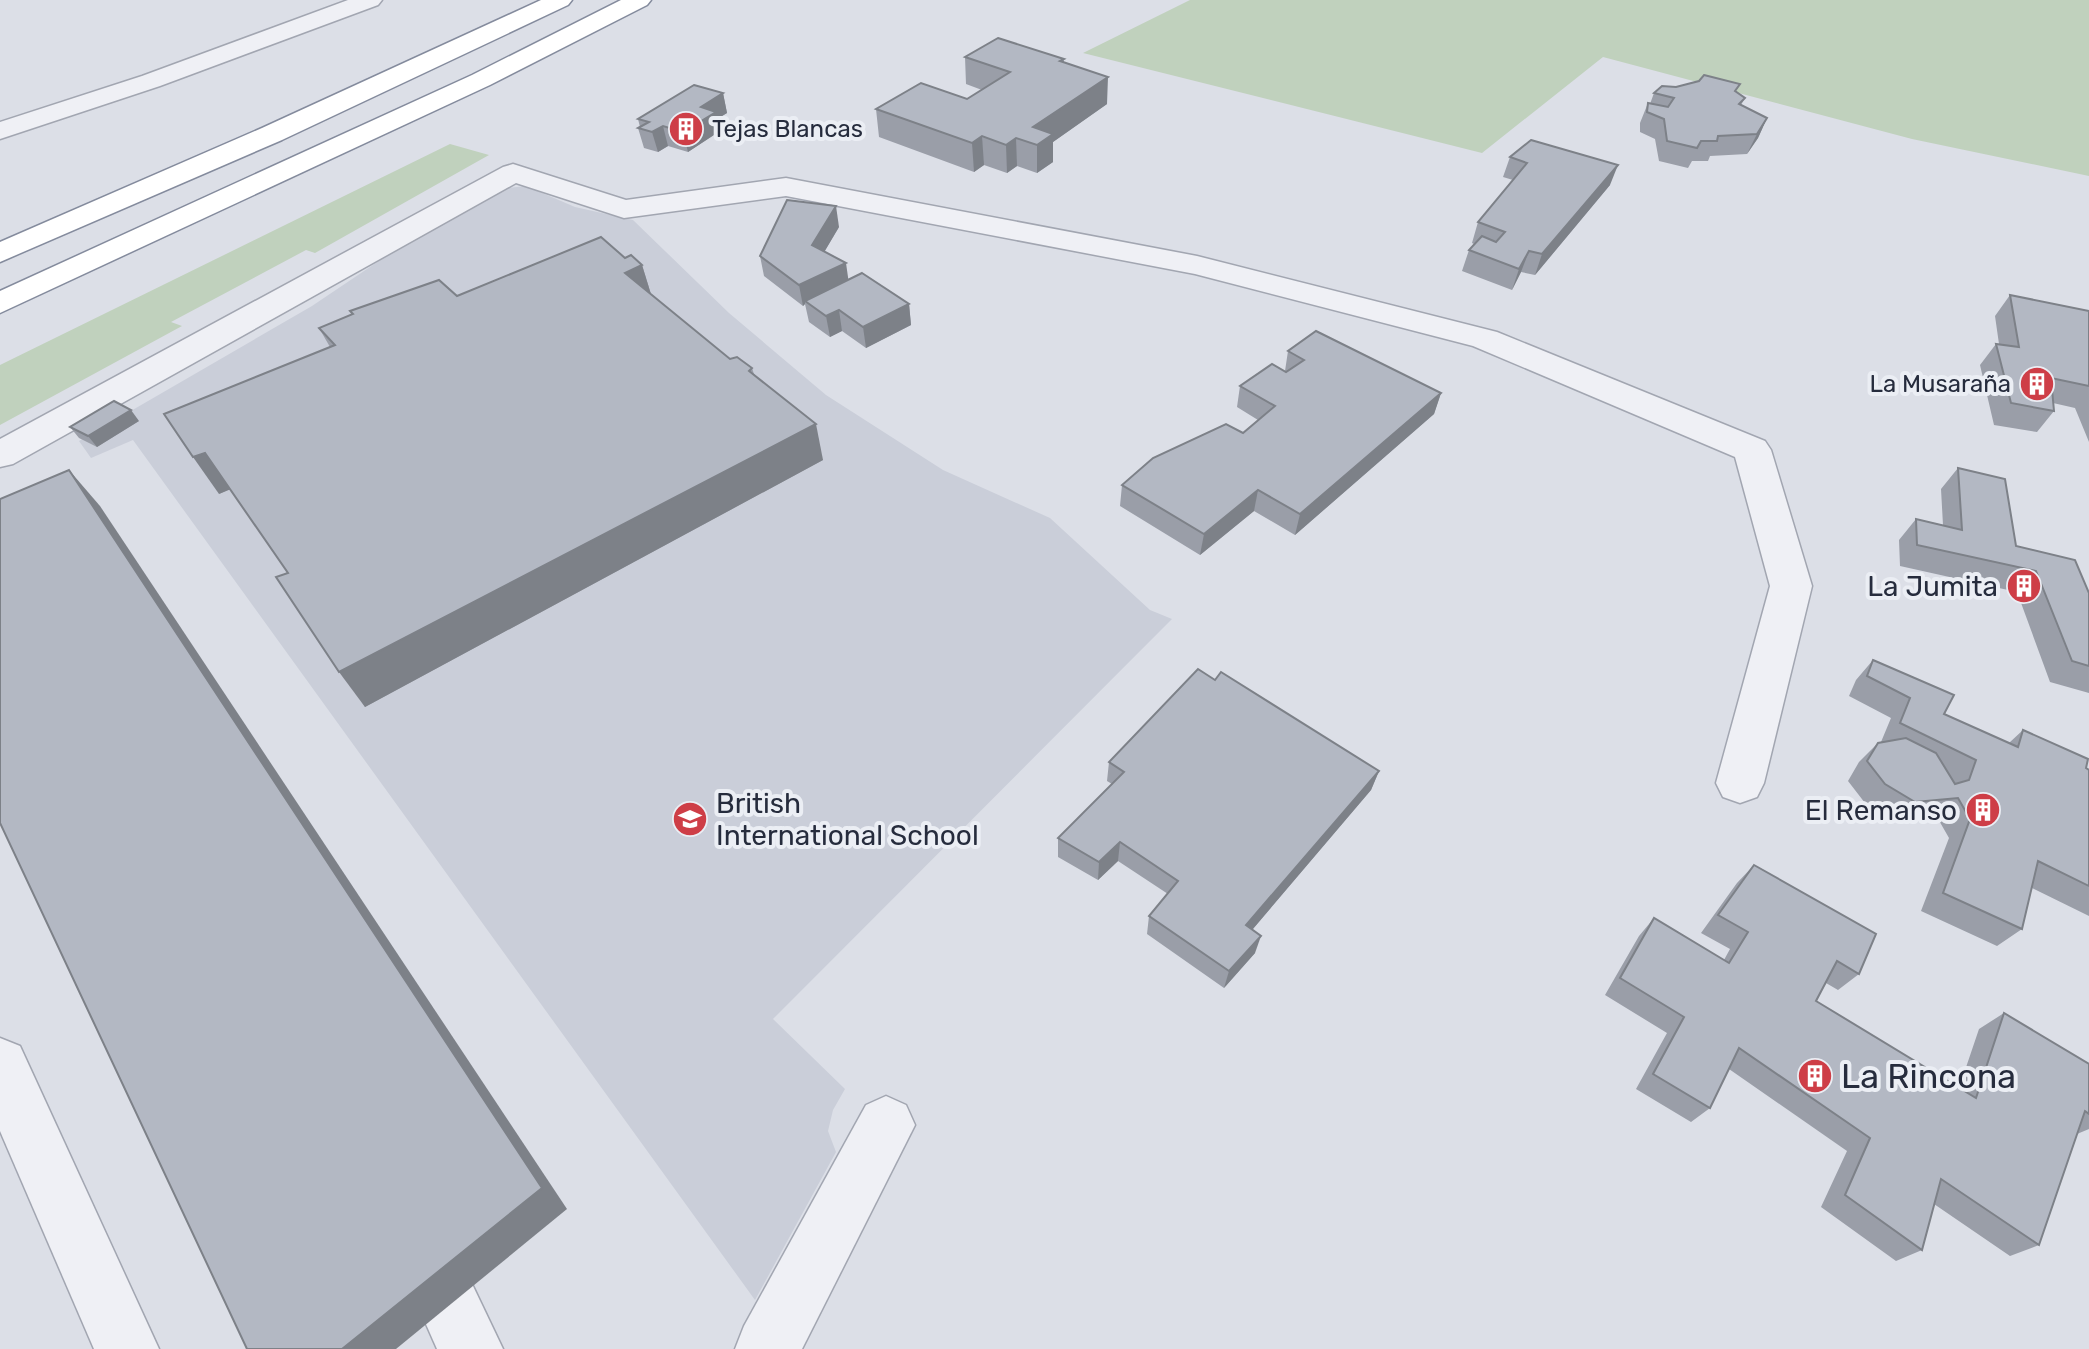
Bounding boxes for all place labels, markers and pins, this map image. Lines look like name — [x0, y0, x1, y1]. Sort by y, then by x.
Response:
building icon: Tejas Blancas — [667, 110, 705, 148]
place label: Tejas Blancas — [712, 115, 863, 143]
building icon: La Musaraña — [2018, 365, 2056, 403]
place label: La Musaraña — [1869, 370, 2011, 398]
building icon: La Jumita — [2005, 567, 2043, 605]
place label: La Jumita — [1867, 570, 1998, 603]
place label: British International School — [716, 787, 979, 852]
building icon: El Remanso — [1964, 791, 2002, 829]
place label: El Remanso — [1805, 794, 1957, 827]
school or university icon: British International School — [671, 800, 709, 838]
place label: La Rincona — [1841, 1056, 2016, 1097]
building icon: La Rincona — [1796, 1057, 1834, 1095]

